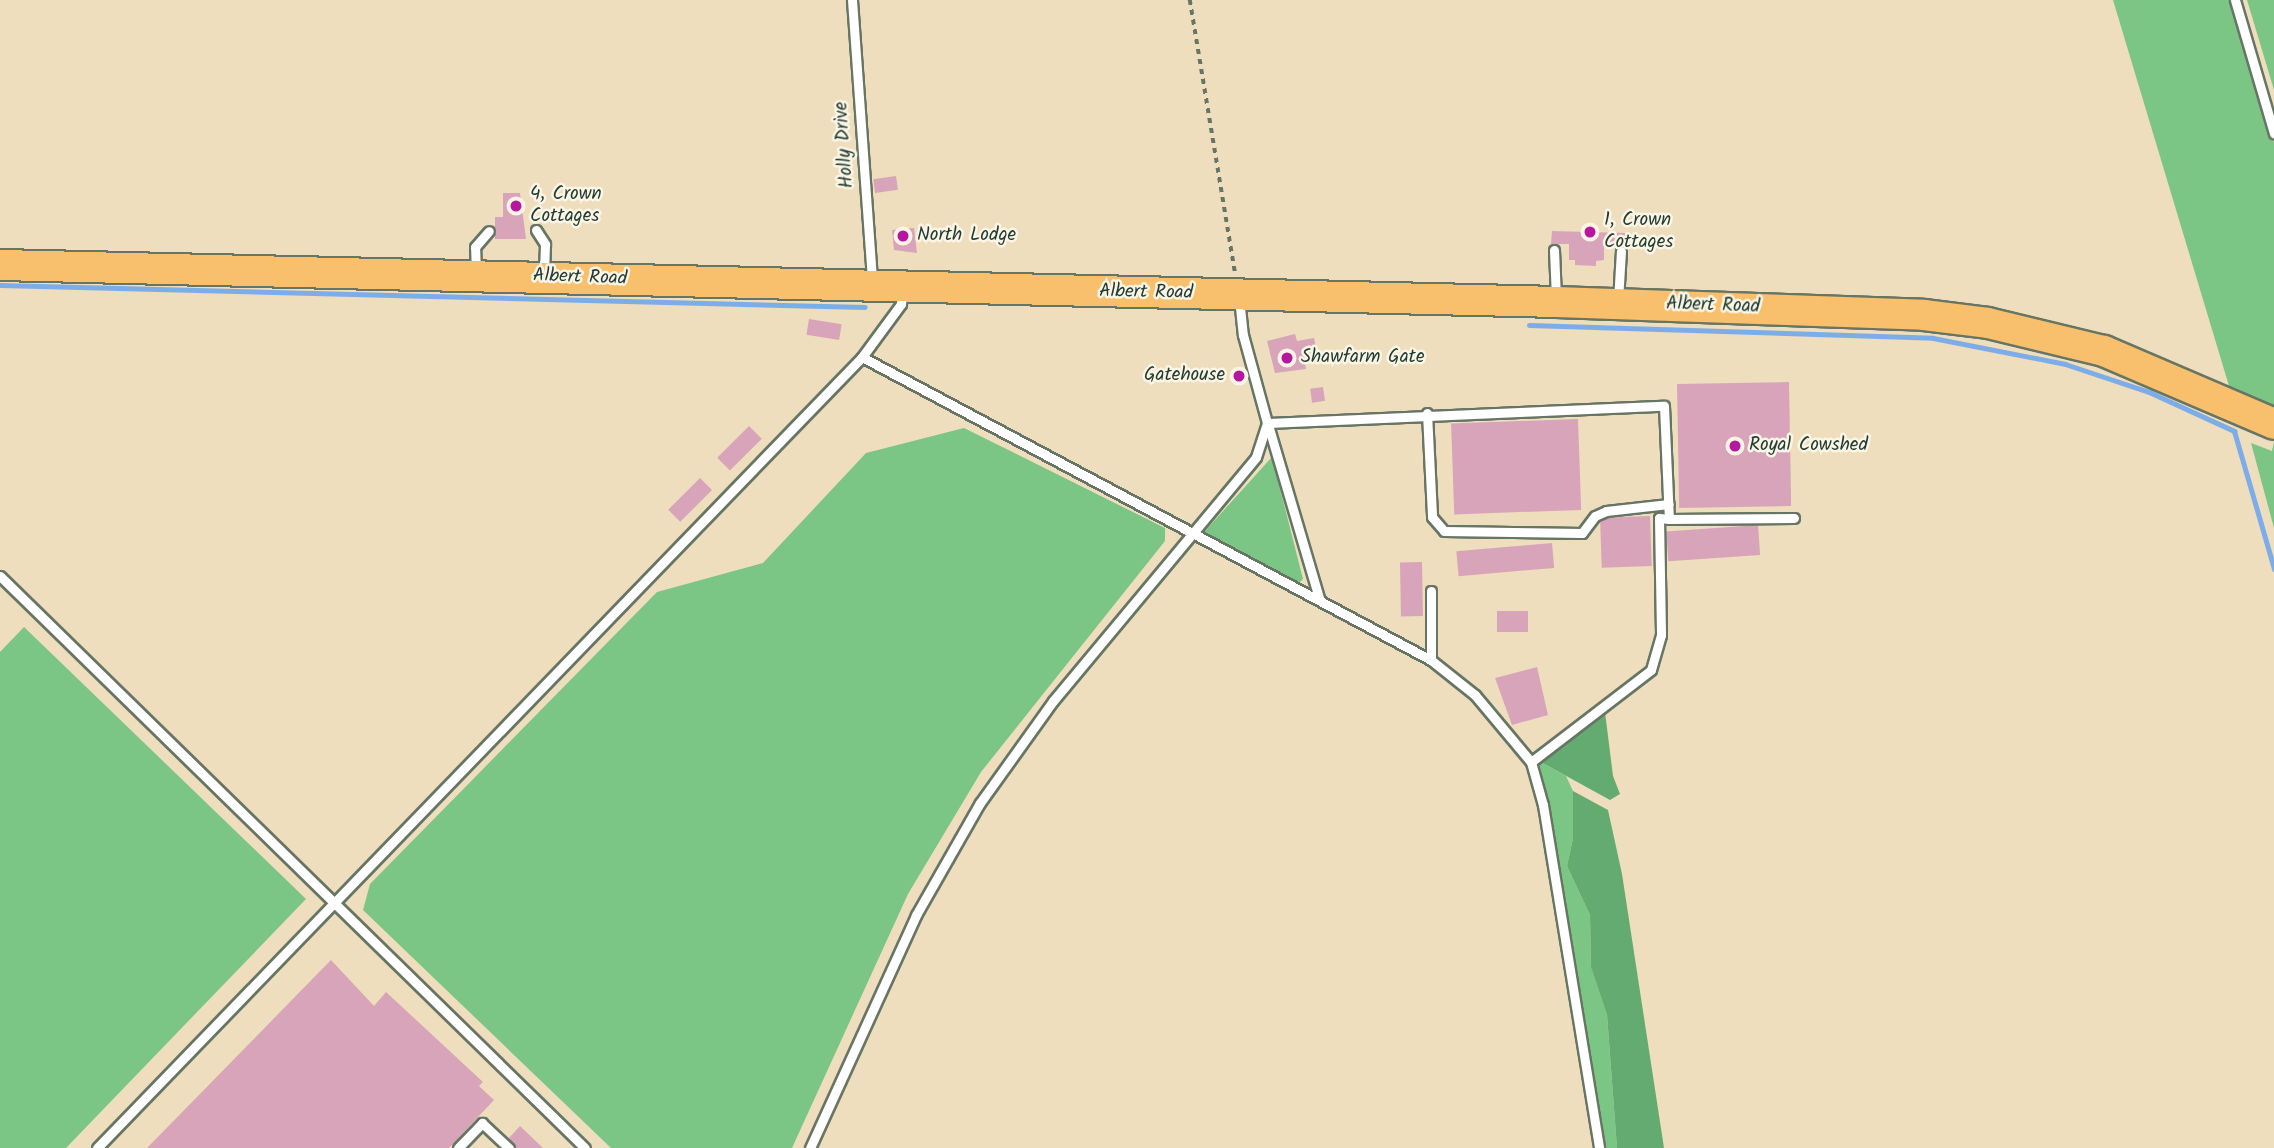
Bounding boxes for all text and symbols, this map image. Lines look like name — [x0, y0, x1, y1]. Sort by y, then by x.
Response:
street label: Holly Drive — [831, 101, 859, 189]
place label: 4, Crown Cottages — [530, 184, 602, 228]
marker: 4, Crown Cottages — [508, 198, 524, 214]
place label: 1, Crown Cottages — [1604, 210, 1673, 254]
marker: 1, Crown Cottages — [1582, 224, 1598, 240]
place label: North Lodge — [917, 225, 1016, 247]
marker: North Lodge — [895, 228, 911, 244]
street label: Albert Road — [533, 265, 627, 291]
street label: Albert Road — [1099, 281, 1193, 305]
street label: Albert Road — [1666, 293, 1760, 319]
place label: Shawfarm Gate — [1301, 347, 1424, 369]
marker: Shawfarm Gate — [1279, 350, 1295, 366]
place label: Gatehouse — [1144, 365, 1225, 387]
marker: Gatehouse — [1231, 368, 1247, 384]
place label: Royal Cowshed — [1749, 435, 1868, 457]
marker: Royal Cowshed — [1727, 438, 1743, 454]

